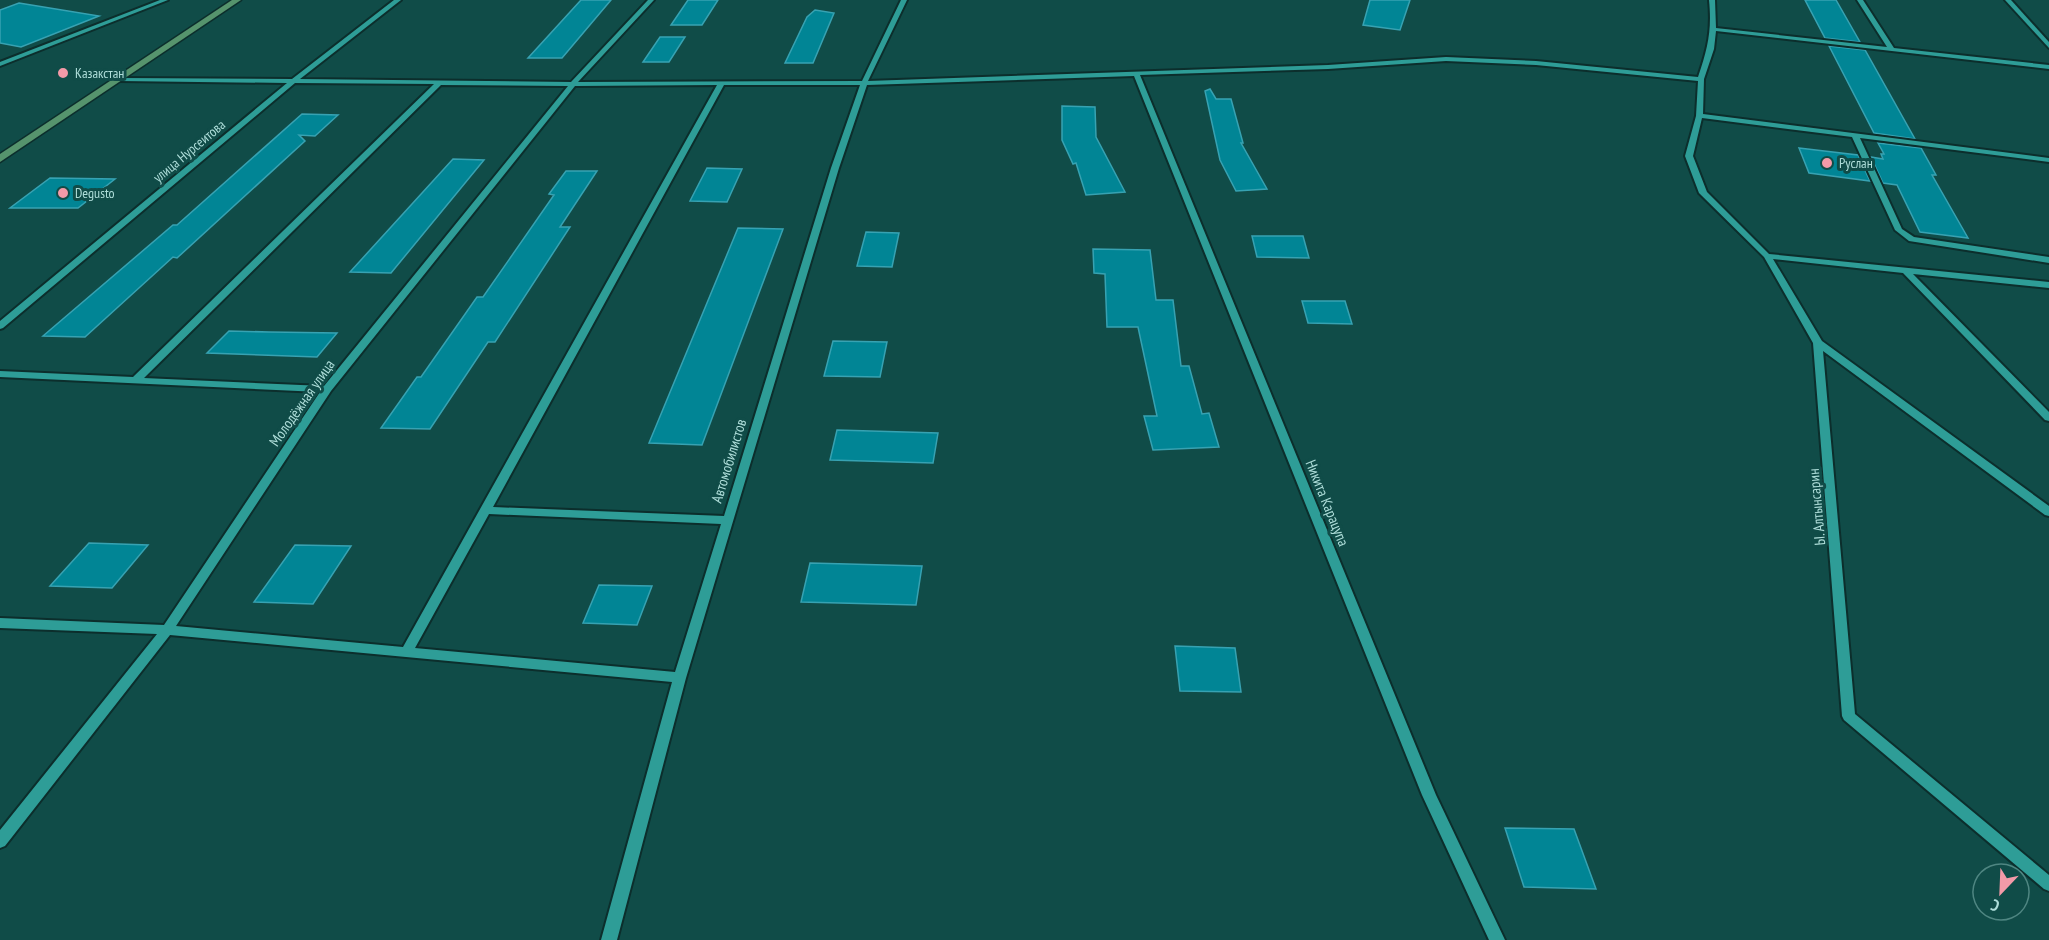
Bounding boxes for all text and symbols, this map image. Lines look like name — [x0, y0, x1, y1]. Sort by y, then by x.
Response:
place label: Казакстан — [75, 64, 124, 82]
marker: Казакстан — [56, 66, 70, 80]
street label: улица Нурсеитова — [149, 116, 229, 186]
place label: Руслан — [1839, 154, 1873, 172]
marker: Руслан — [1820, 156, 1834, 170]
place label: Degusto — [75, 184, 115, 202]
marker: Degusto — [56, 186, 70, 200]
street label: Молодёжная улица — [265, 356, 339, 450]
street label: Автомобилистов — [707, 417, 750, 505]
street label: Никита Карацупа — [1301, 457, 1353, 549]
street label: Ы. Алтынсарин — [1804, 468, 1829, 546]
north arrow — [1971, 862, 2031, 922]
text: С — [1987, 895, 2002, 916]

